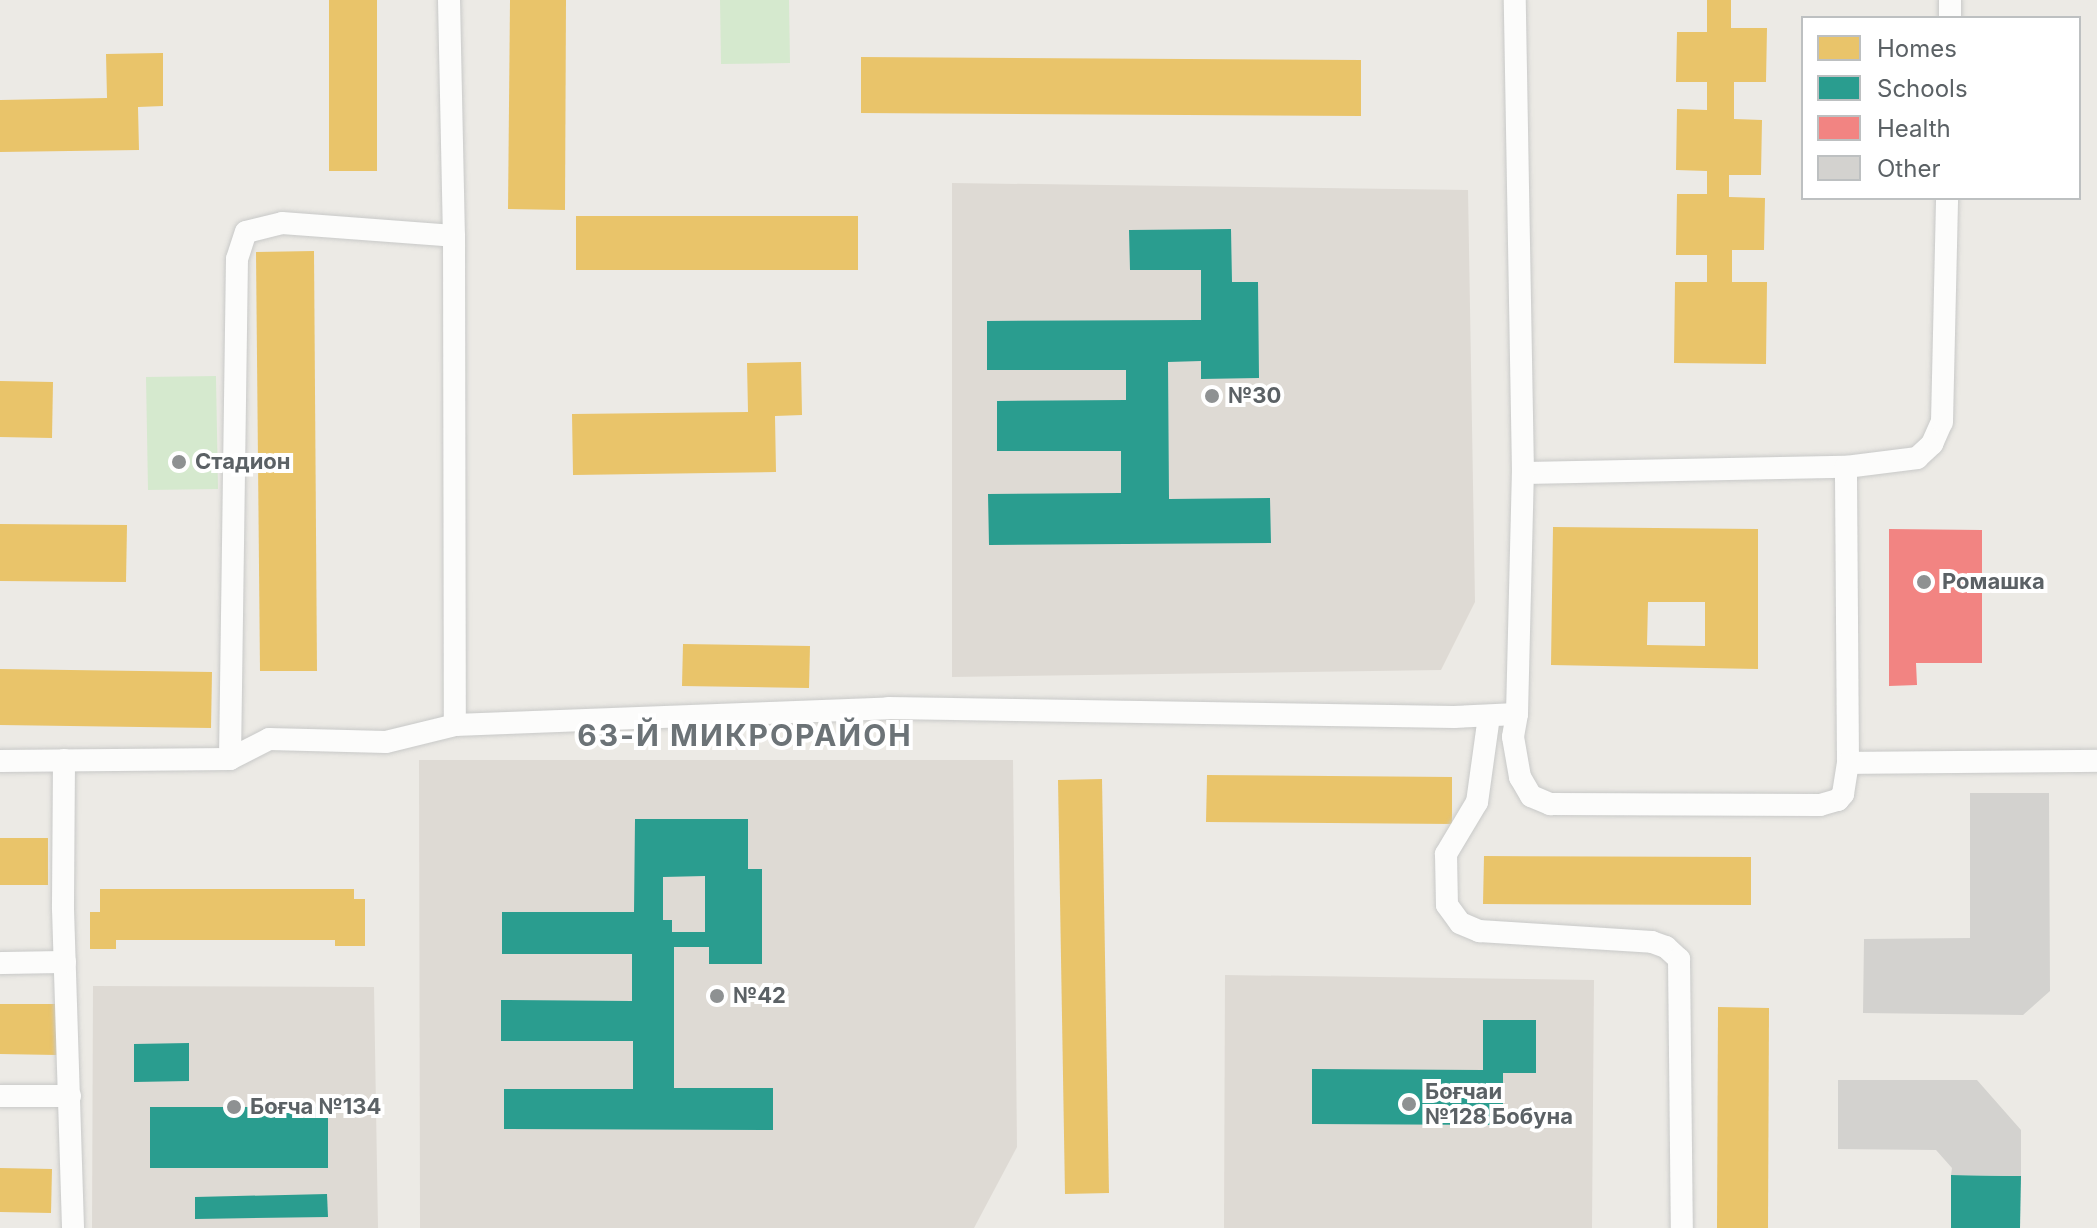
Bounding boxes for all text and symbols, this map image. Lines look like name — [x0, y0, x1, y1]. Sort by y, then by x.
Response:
legend — [1801, 16, 2081, 200]
text: Homes — [1877, 34, 1957, 63]
text: Schools — [1877, 74, 1968, 103]
text: Health — [1877, 114, 1951, 143]
text: Other — [1877, 154, 1940, 183]
place label: №30 — [1228, 383, 1281, 409]
marker: №30 — [1203, 387, 1221, 405]
place label: Стадион — [195, 449, 291, 475]
marker: Стадион — [170, 453, 188, 471]
place label: Ромашка — [1942, 569, 2045, 595]
marker: Ромашка — [1913, 571, 1935, 593]
district label: 63-Й МИКРОРАЙОН — [577, 717, 913, 753]
place label: №42 — [733, 983, 786, 1009]
marker: №42 — [708, 987, 726, 1005]
place label: Боғчаи №128 Бобуна — [1425, 1078, 1573, 1130]
place label: Боғча №134 — [250, 1094, 381, 1120]
marker: Боғчаи №128 Бобуна — [1400, 1095, 1418, 1113]
marker: Боғча №134 — [225, 1098, 243, 1116]

